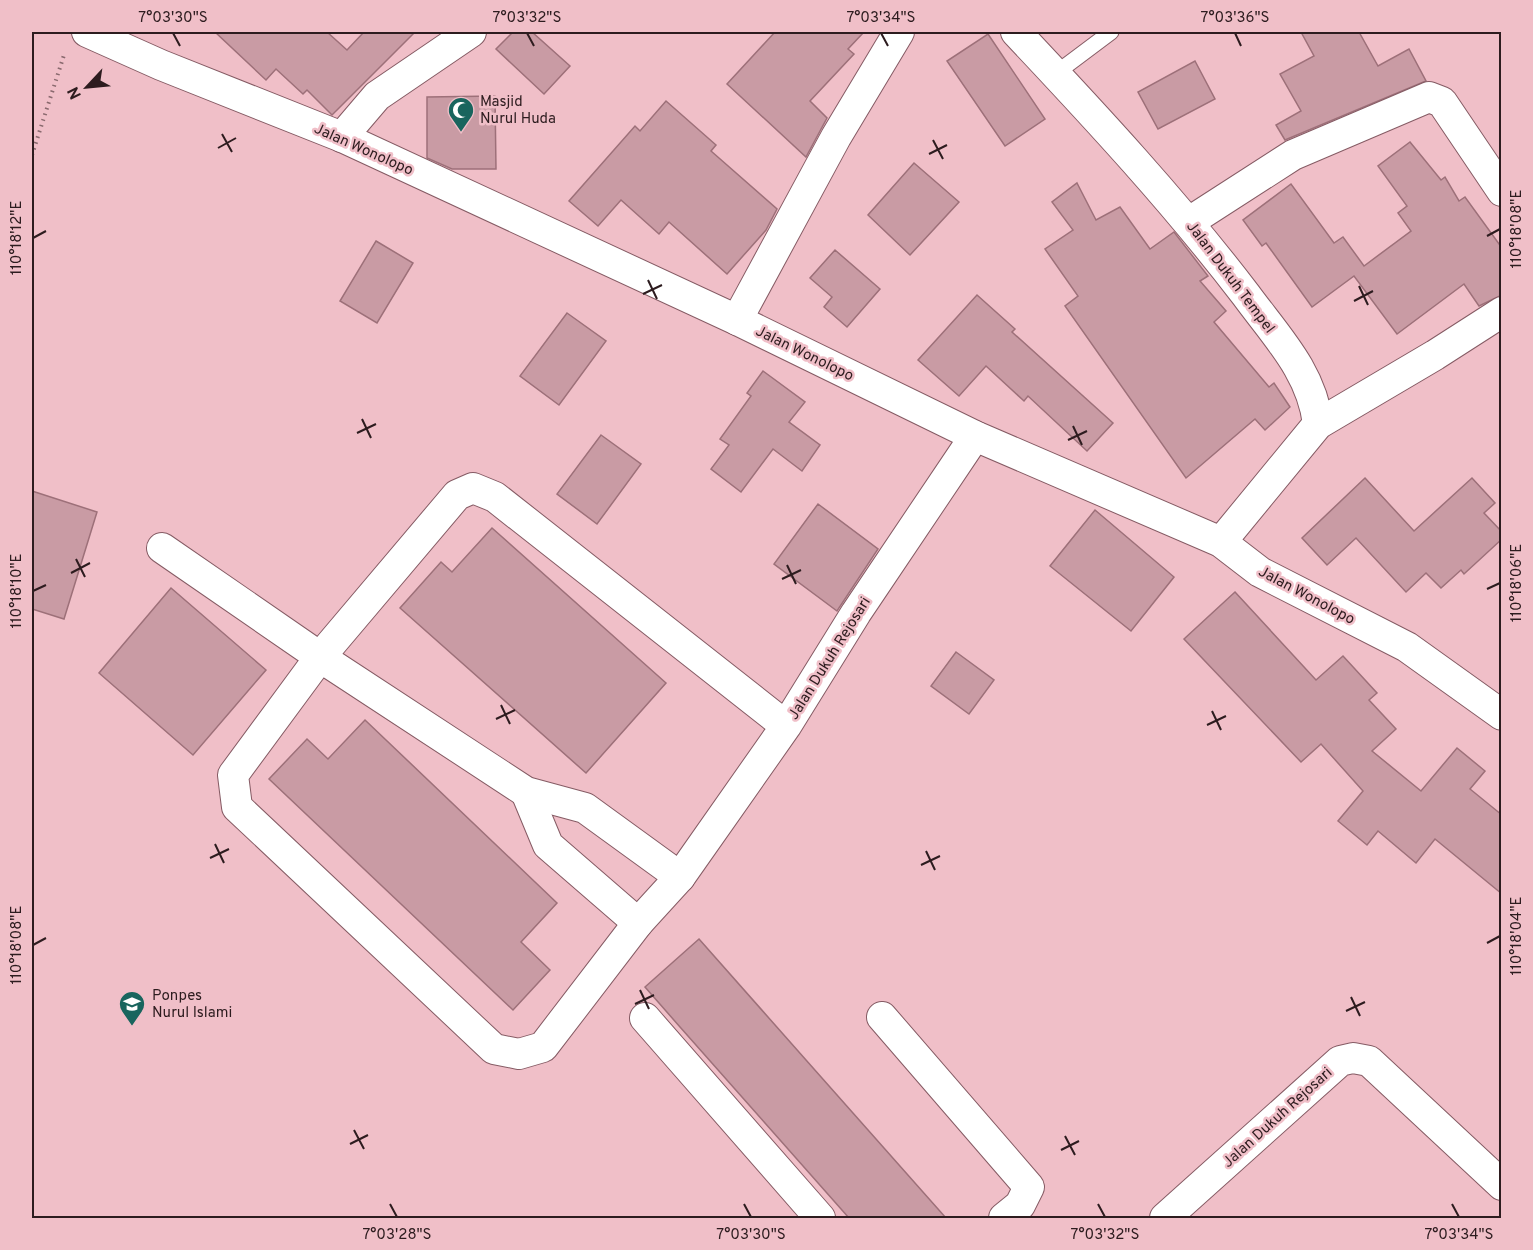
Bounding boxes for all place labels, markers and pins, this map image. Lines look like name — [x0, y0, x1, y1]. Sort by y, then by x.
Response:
place label: Masjid Nurul Huda — [480, 93, 556, 129]
mosque icon: Masjid Nurul Huda — [446, 95, 476, 133]
place label: Ponpes Nurul Islami — [152, 987, 232, 1023]
school or university icon: Ponpes Nurul Islami — [117, 989, 147, 1027]

